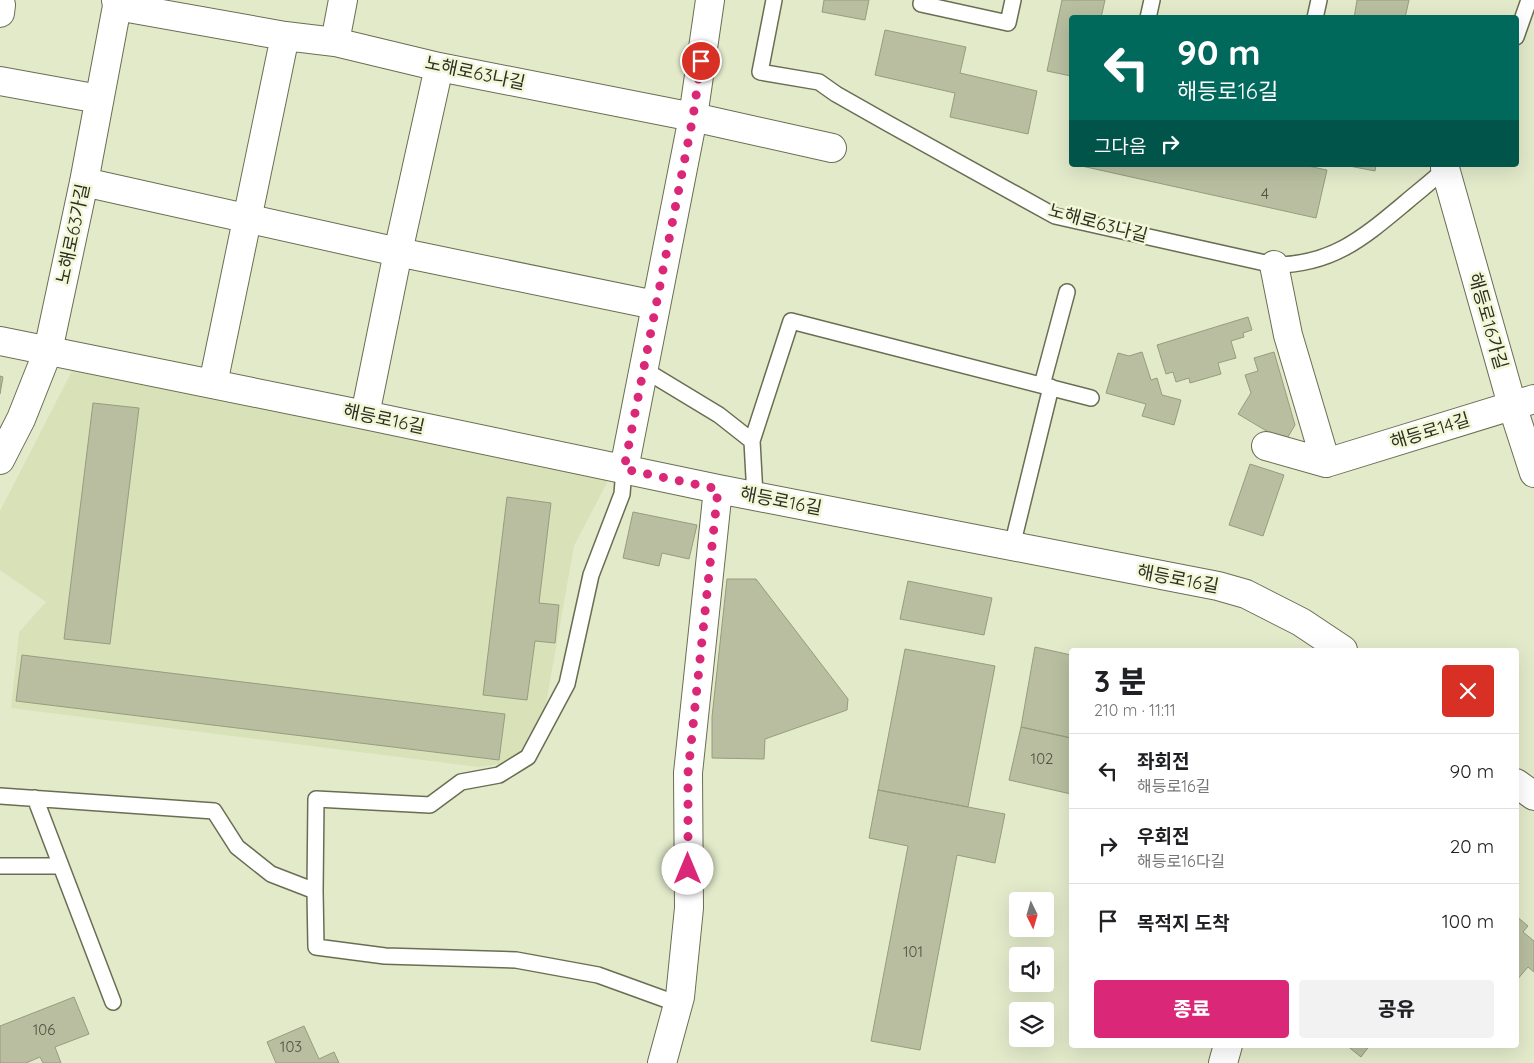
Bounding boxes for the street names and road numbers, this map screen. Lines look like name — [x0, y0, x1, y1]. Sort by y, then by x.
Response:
street label: 노해로63나길 — [423, 51, 527, 94]
street label: 노해로63가길 — [51, 182, 94, 286]
street label: 노해로63나길 — [1046, 198, 1150, 247]
street label: 해등로16가길 — [1464, 270, 1513, 372]
street label: 해등로16길 — [341, 399, 427, 438]
street label: 해등로14길 — [1387, 408, 1472, 454]
street label: 해등로16길 — [738, 481, 824, 520]
street label: 해등로16길 — [1135, 559, 1221, 598]

